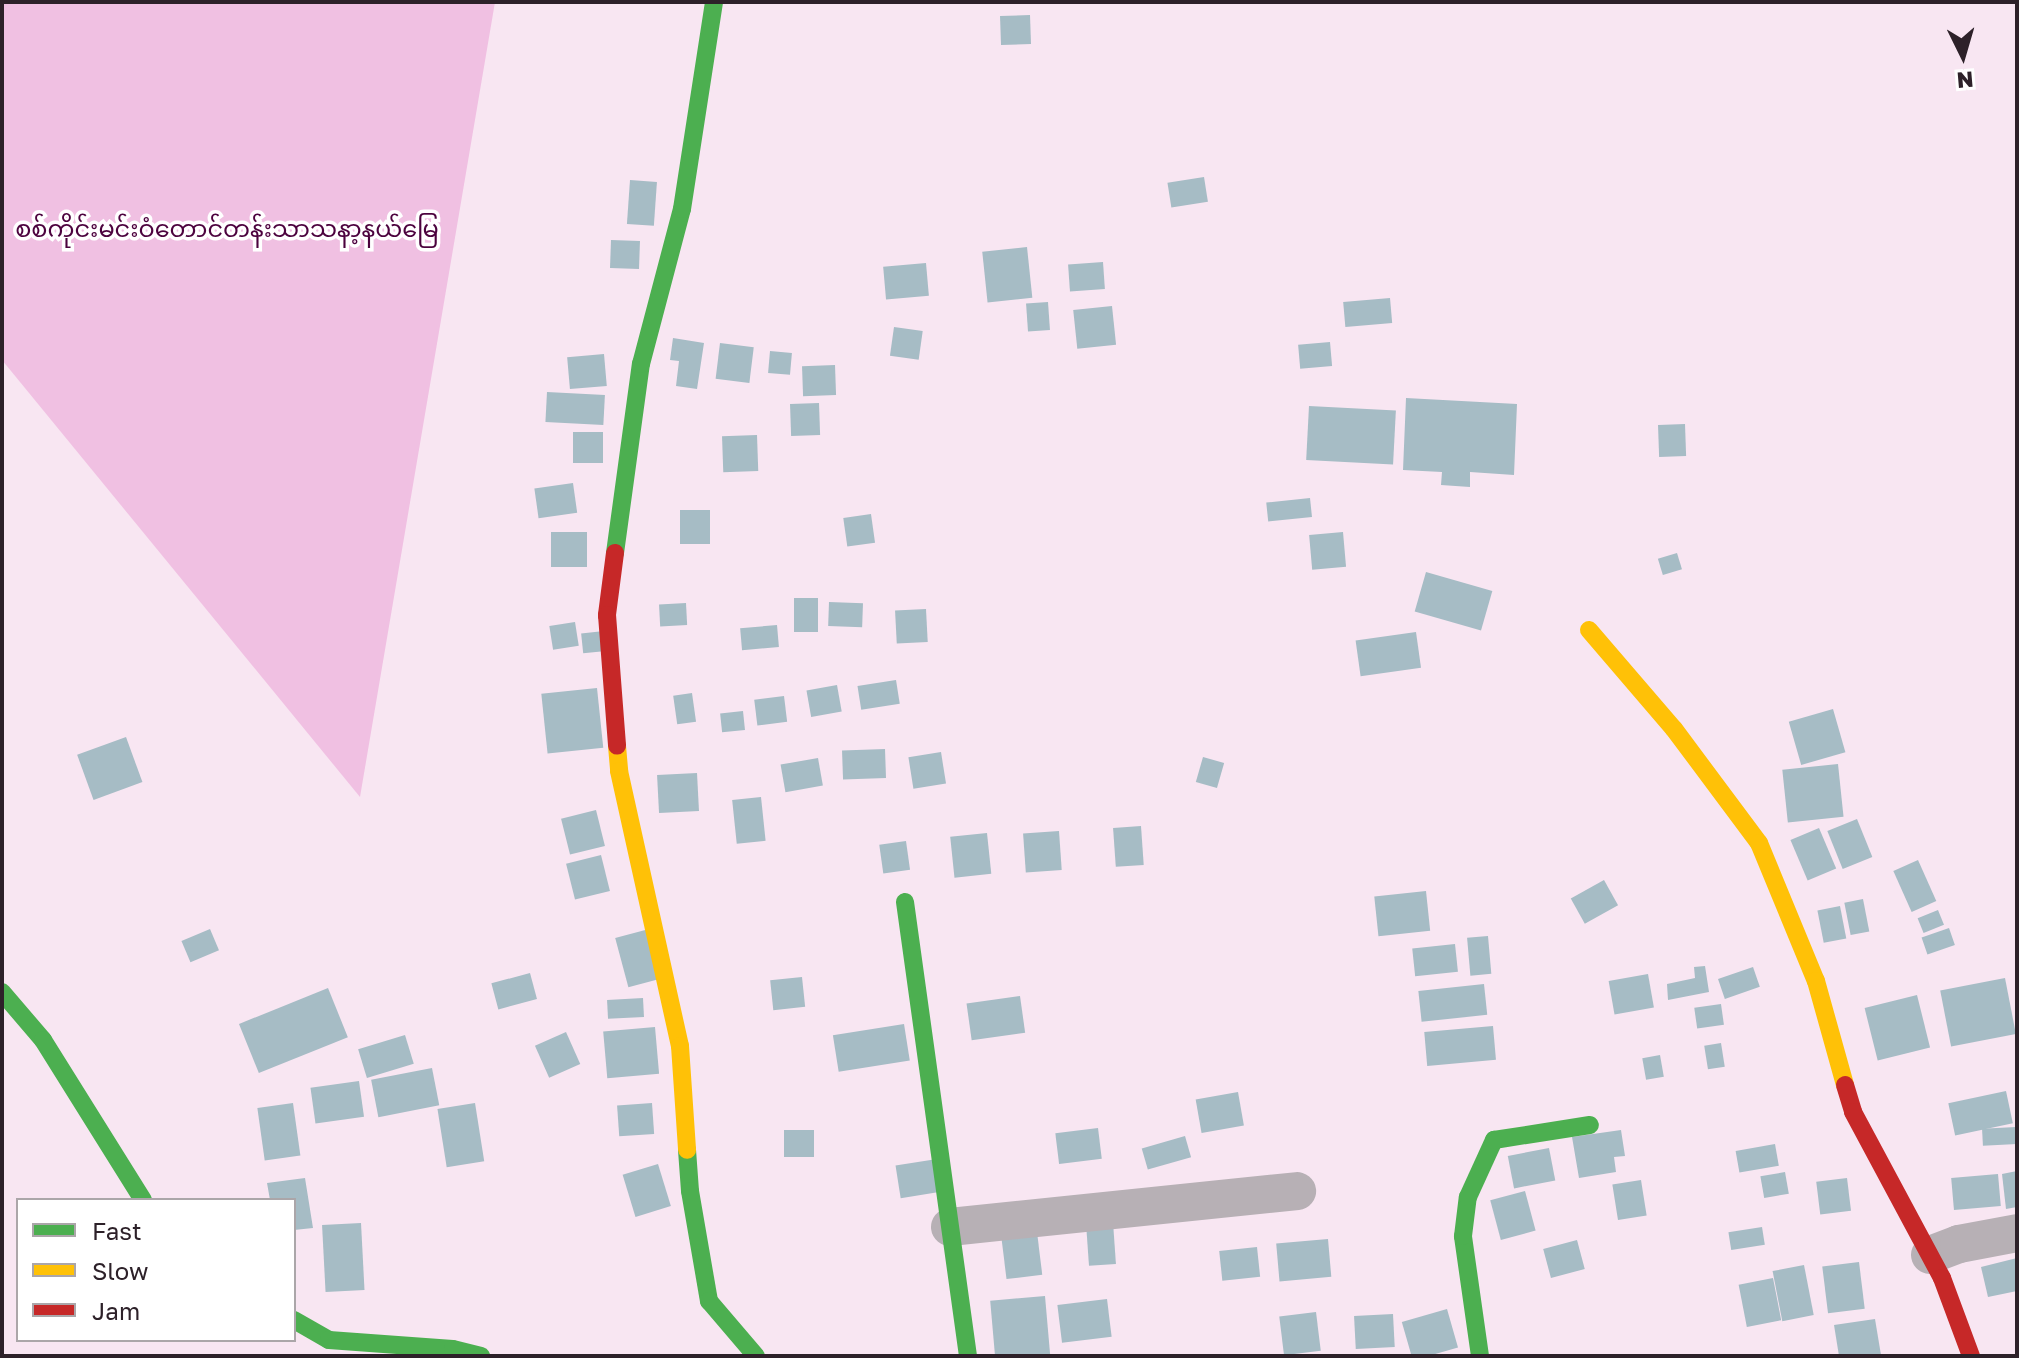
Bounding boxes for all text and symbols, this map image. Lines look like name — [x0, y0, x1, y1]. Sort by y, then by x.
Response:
north arrow — [1923, 16, 2003, 96]
text: N — [1956, 66, 1975, 95]
park label: စစ်ကိုင်းမင်းဝံတောင်တန်းသာသနာ့နယ်မြေ — [15, 214, 439, 242]
legend — [16, 1198, 296, 1342]
text: Fast — [92, 1216, 142, 1245]
text: Slow — [92, 1256, 148, 1285]
text: Jam — [92, 1296, 140, 1325]

